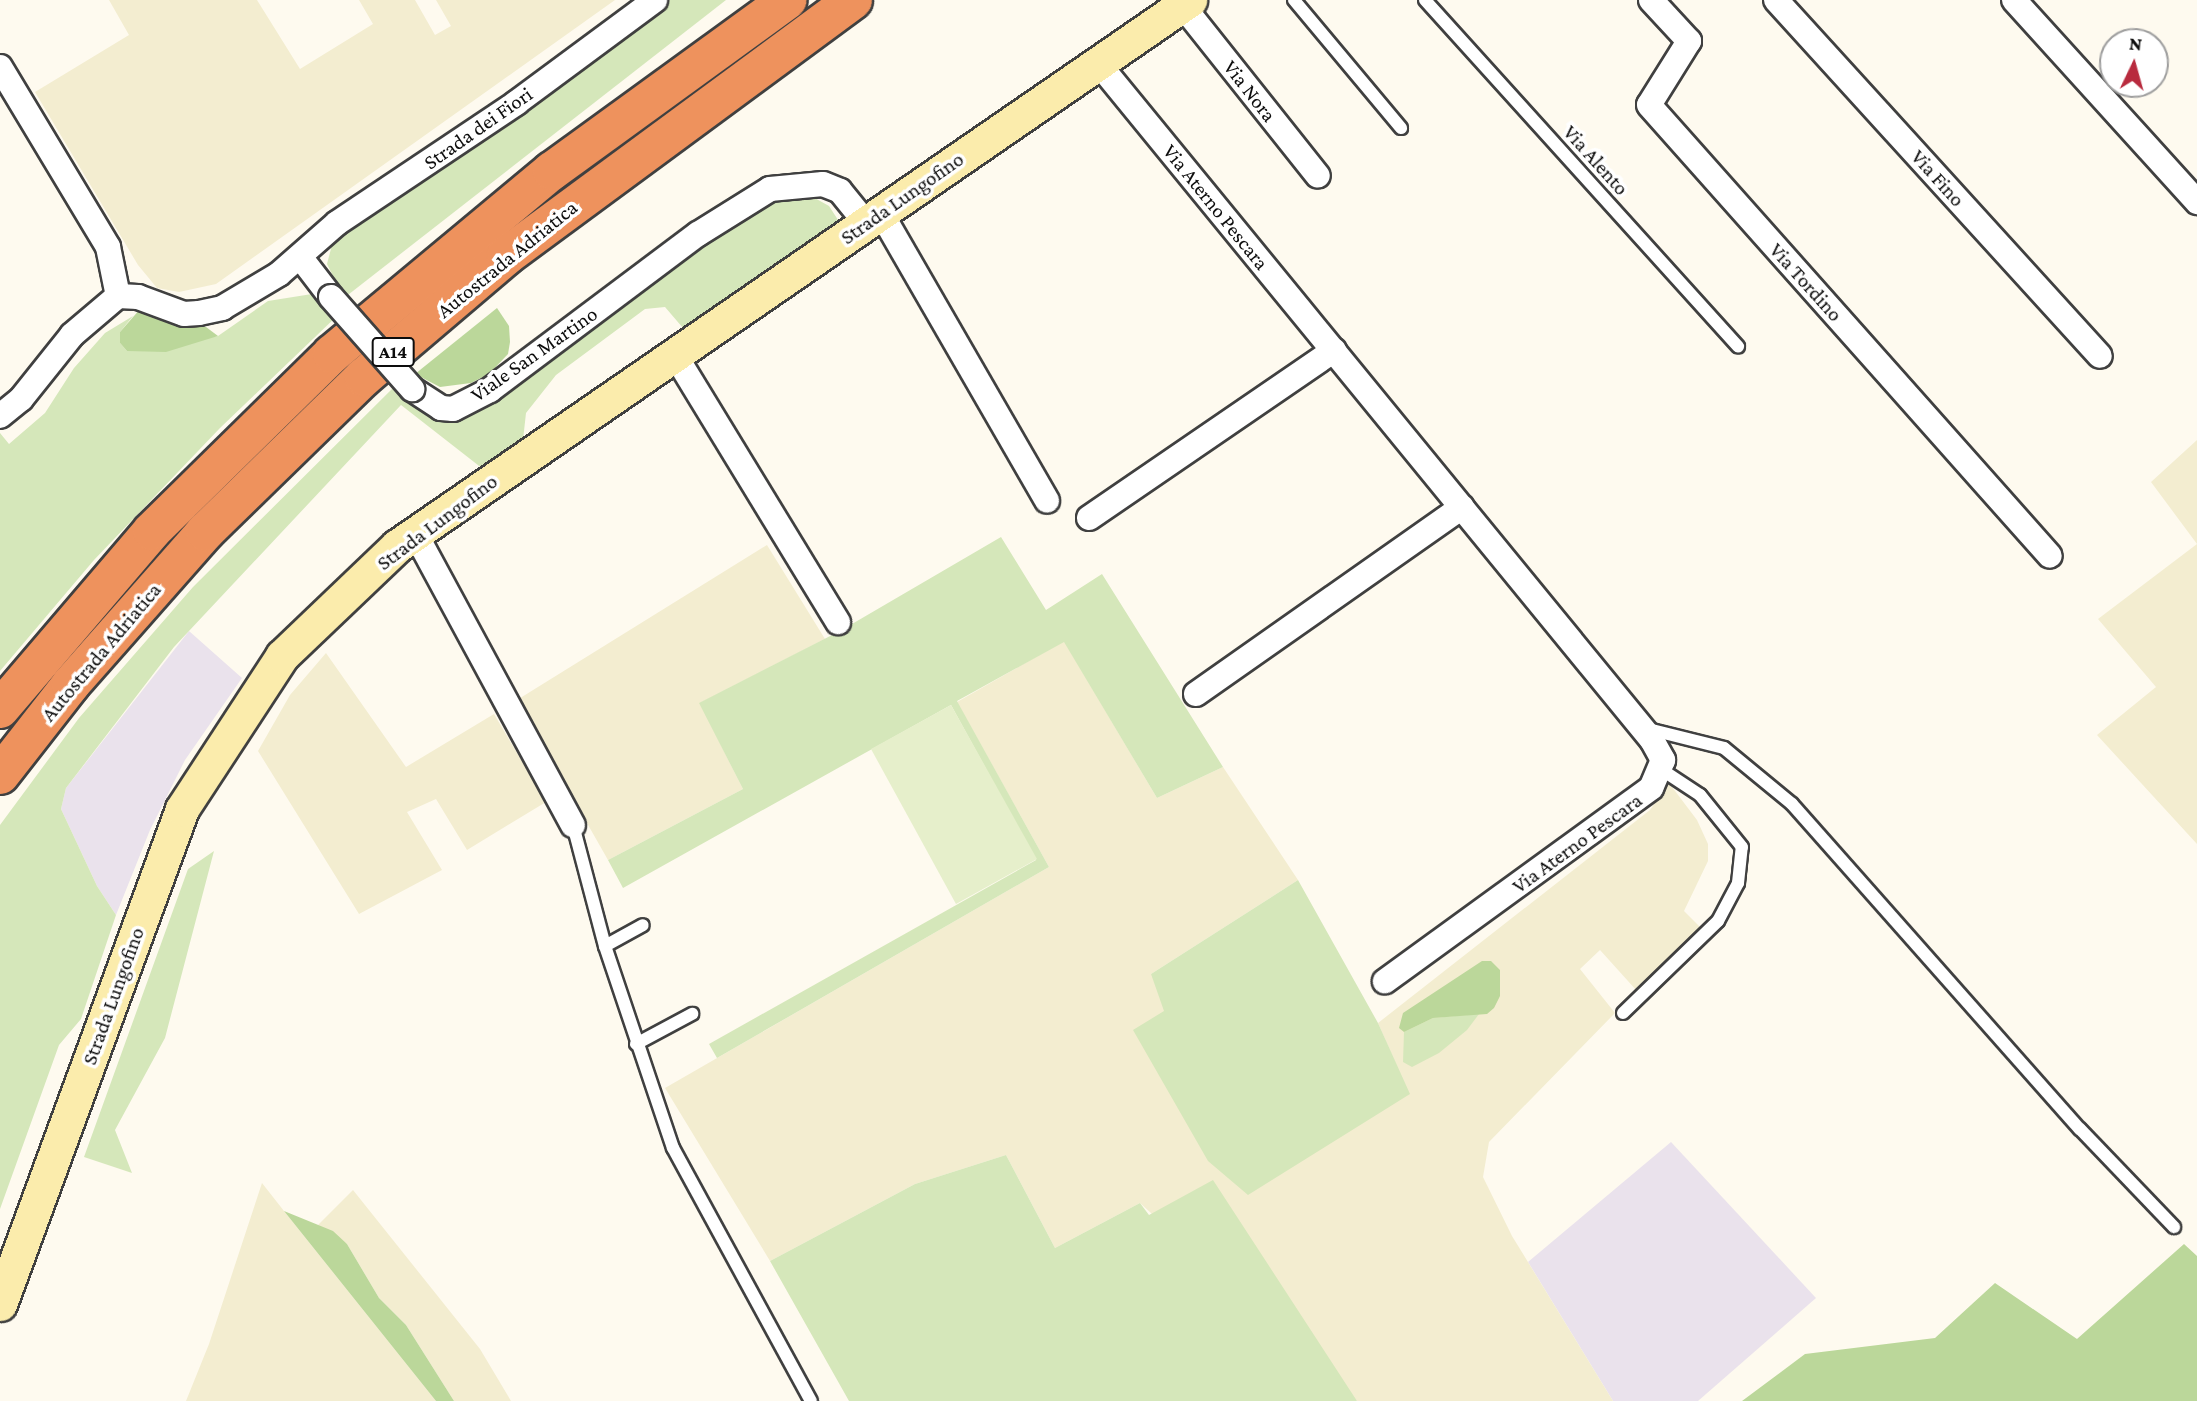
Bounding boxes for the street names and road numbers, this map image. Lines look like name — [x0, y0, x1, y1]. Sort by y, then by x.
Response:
street label: Via Nora — [1218, 55, 1282, 127]
street label: Strada dei Fiori — [419, 81, 537, 175]
street label: Via Alento — [1558, 120, 1634, 200]
street label: Via Aterno Pescara — [1158, 139, 1274, 275]
street label: Via Fino — [1906, 144, 1970, 212]
street label: Strada Lungofino — [836, 146, 968, 250]
street label: Autostrada Adriatica — [432, 195, 582, 323]
street label: Via Tordino — [1764, 237, 1848, 327]
street label: Viale San Martino — [466, 301, 602, 407]
road number: A14 — [370, 336, 416, 368]
street label: Strada Lungofino — [372, 468, 502, 576]
street label: Autostrada Adriatica — [36, 578, 166, 726]
street label: Via Aterno Pescara — [1507, 787, 1647, 899]
street label: Strada Lungofino — [76, 924, 150, 1068]

